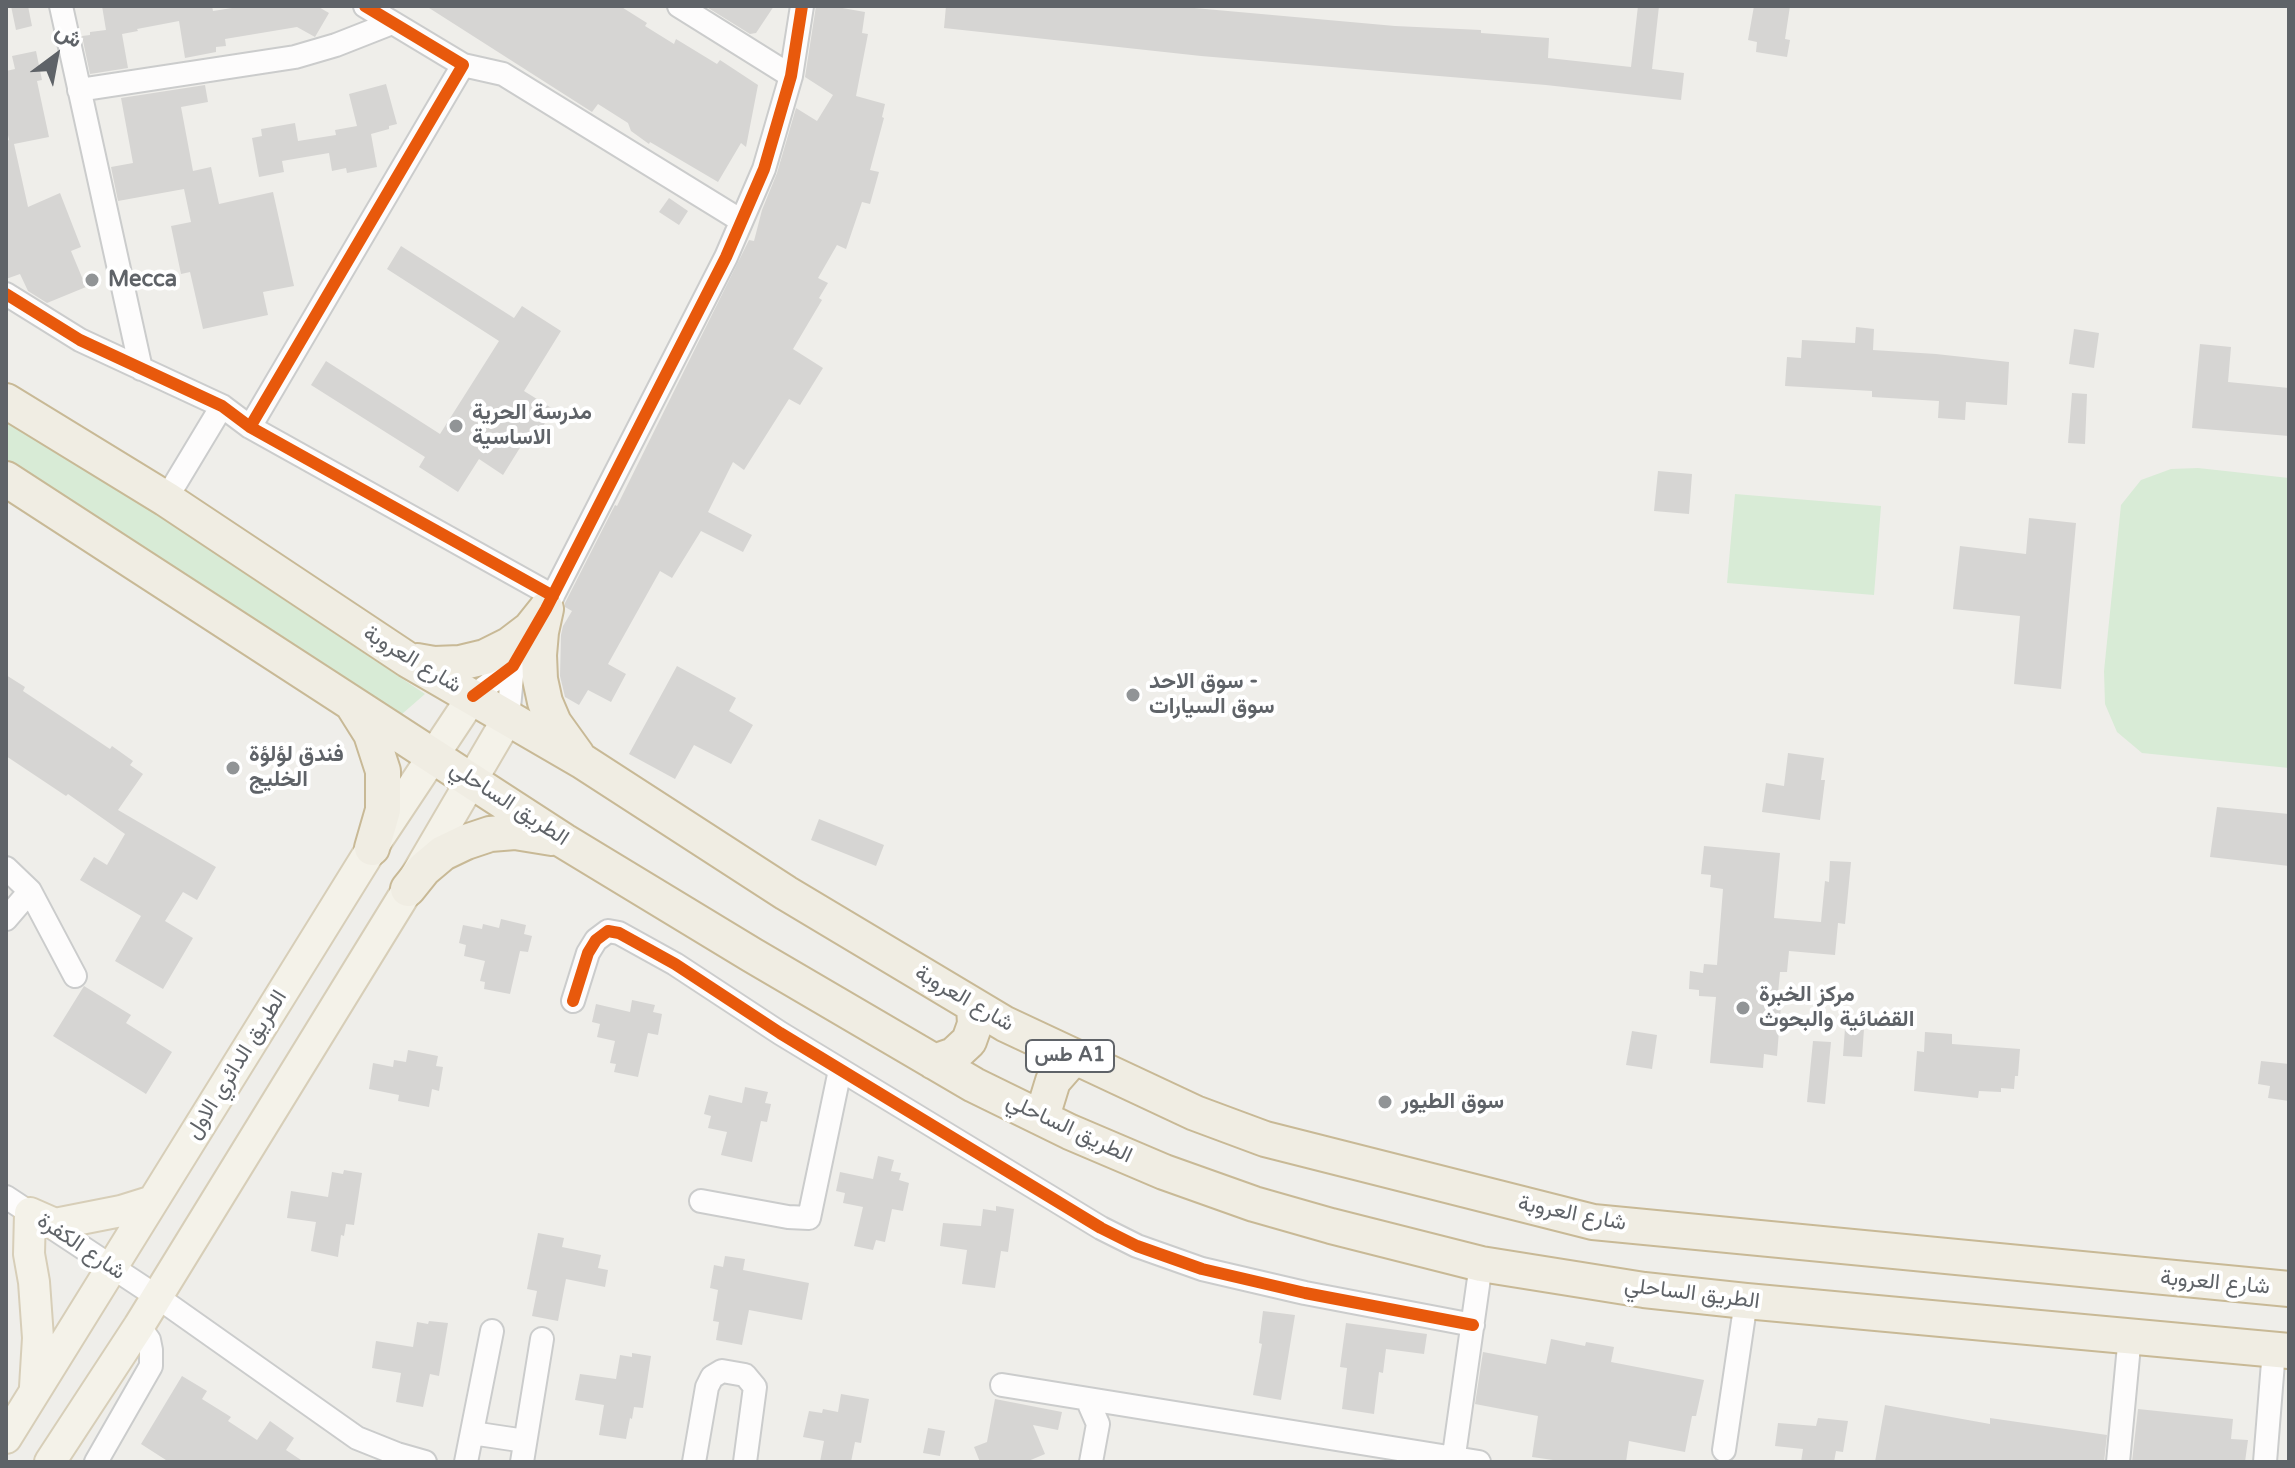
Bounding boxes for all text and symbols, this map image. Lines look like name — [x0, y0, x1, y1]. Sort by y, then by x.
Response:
north arrow — [16, 16, 96, 96]
text: ش — [51, 18, 87, 54]
place label: Mecca — [108, 267, 177, 293]
marker: Mecca — [83, 271, 101, 289]
place label: مدرسة الحرية الاساسية — [472, 400, 592, 452]
marker: مدرسة الحرية الاساسية — [447, 417, 465, 435]
street label: شارع العروبة — [358, 620, 466, 700]
place label: سوق الاحد - سوق السيارات — [1149, 669, 1275, 720]
marker: سوق الاحد - سوق السيارات — [1124, 686, 1142, 704]
place label: فندق لؤلؤة الخليج — [249, 742, 344, 794]
street label: الطريق الساحلي — [445, 756, 573, 852]
marker: فندق لؤلؤة الخليج — [224, 759, 242, 777]
street label: شارع العروبة — [910, 960, 1018, 1038]
place label: مركز الخبرة القضائية والبحوث — [1759, 982, 1914, 1034]
street label: الطريق الدائري الاول — [181, 986, 293, 1144]
marker: مركز الخبرة القضائية والبحوث — [1734, 999, 1752, 1017]
road number: طس A1 — [1026, 1040, 1114, 1072]
street label: الطريق الساحلي — [1002, 1088, 1136, 1170]
place label: سوق الطيور — [1401, 1089, 1504, 1115]
marker: سوق الطيور — [1376, 1093, 1394, 1111]
street label: شارع العروبة — [1516, 1191, 1628, 1237]
street label: شارع الكفرة — [32, 1208, 130, 1286]
street label: شارع العروبة — [2159, 1265, 2271, 1301]
street label: الطريق الساحلي — [1623, 1273, 1761, 1315]

